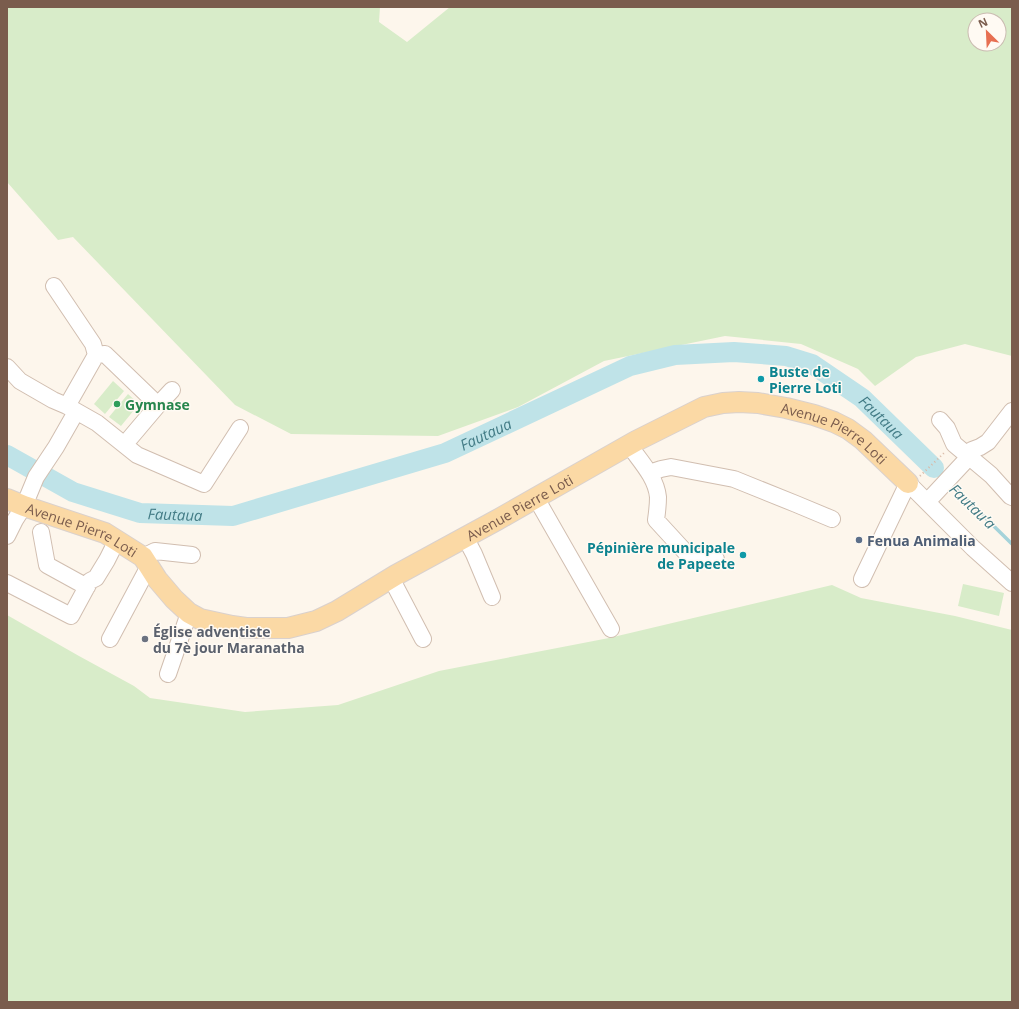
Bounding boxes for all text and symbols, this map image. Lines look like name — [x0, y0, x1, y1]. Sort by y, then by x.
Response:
north arrow — [967, 12, 1007, 52]
text: N — [976, 14, 990, 31]
place label: Buste de Pierre Loti — [769, 362, 842, 397]
marker: Buste de Pierre Loti — [756, 374, 766, 384]
water label: Fautaua — [855, 391, 909, 444]
place label: Gymnase — [125, 395, 190, 414]
street label: Avenue Pierre Loti — [780, 398, 892, 468]
marker: Gymnase — [112, 399, 122, 409]
water label: Fautaua — [457, 413, 515, 455]
street label: Avenue Pierre Loti — [463, 469, 576, 545]
water label: Fautau’a — [945, 479, 1001, 533]
street label: Avenue Pierre Loti — [24, 498, 141, 561]
water label: Fautaua — [147, 503, 203, 525]
place label: Fenua Animalia — [867, 531, 976, 550]
marker: Fenua Animalia — [854, 535, 864, 545]
place label: Pépinière municipale de Papeete — [587, 538, 735, 573]
marker: Pépinière municipale de Papeete — [738, 550, 748, 560]
place label: Église adventiste du 7è jour Maranatha — [153, 622, 305, 657]
marker: Église adventiste du 7è jour Maranatha — [140, 634, 150, 644]

